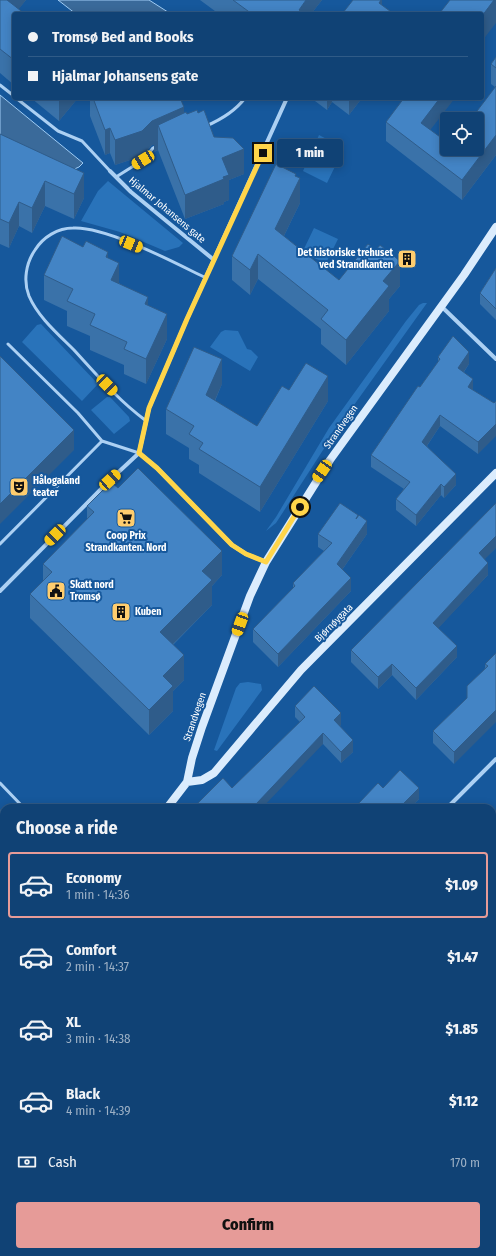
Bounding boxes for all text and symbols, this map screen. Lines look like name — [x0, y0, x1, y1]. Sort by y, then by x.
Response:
text: Tromsø Bed and Books — [52, 28, 194, 46]
text: Hjalmar Johansens gate — [52, 67, 198, 85]
map controls — [440, 112, 484, 156]
button: locate — [440, 112, 484, 156]
callout: 1 min — [277, 139, 343, 167]
route end — [254, 144, 272, 162]
text: 1 min — [296, 145, 324, 160]
car — [130, 149, 156, 171]
street label: Hjalmar Johansens gate — [126, 174, 208, 246]
car — [118, 234, 144, 254]
place label: Det historiske trehuset ved Strandkanten — [297, 247, 393, 271]
building icon: Det historiske trehuset ved Strandkanten — [396, 248, 418, 270]
car — [94, 372, 120, 398]
street label: Strandvegen — [321, 403, 361, 451]
car — [310, 458, 334, 484]
car — [97, 468, 123, 492]
place label: Hålogaland teater — [33, 474, 80, 499]
theatre icon: Hålogaland teater — [8, 476, 30, 498]
route start — [291, 498, 309, 516]
supermarket icon: Coop Prix Strandkanten. Nord — [115, 507, 137, 529]
car — [42, 522, 68, 548]
place label: Coop Prix Strandkanten. Nord — [85, 530, 167, 554]
place label: Skatt nord Tromsø — [70, 579, 114, 603]
public building icon: Skatt nord Tromsø — [45, 580, 67, 602]
building icon: Kuben — [110, 601, 132, 623]
street label: Bjørnøygata — [312, 601, 356, 645]
place label: Kuben — [135, 606, 162, 618]
car — [230, 611, 250, 637]
street label: Strandvegen — [181, 691, 209, 743]
text: Choose a ride — [16, 817, 118, 839]
icon: car — [18, 867, 54, 903]
text: Economy — [66, 869, 121, 887]
text: $1.09 — [445, 876, 478, 894]
text: 1 min · 14:36 — [66, 887, 130, 902]
icon: car — [18, 939, 54, 975]
text: Comfort — [66, 941, 117, 959]
text: $1.47 — [447, 948, 478, 966]
text: 2 min · 14:37 — [66, 959, 129, 974]
icon: car — [18, 1011, 54, 1047]
text: XL — [66, 1013, 81, 1031]
text: $1.85 — [445, 1020, 478, 1038]
text: 3 min · 14:38 — [66, 1031, 131, 1046]
icon: car — [18, 1083, 54, 1119]
text: Black — [66, 1085, 100, 1103]
text: $1.12 — [449, 1092, 478, 1110]
text: 4 min · 14:39 — [66, 1103, 131, 1118]
icon: cash — [16, 1151, 38, 1173]
text: Cash — [48, 1153, 77, 1171]
text: 170 m — [450, 1155, 480, 1170]
button: Confirm — [16, 1202, 480, 1248]

